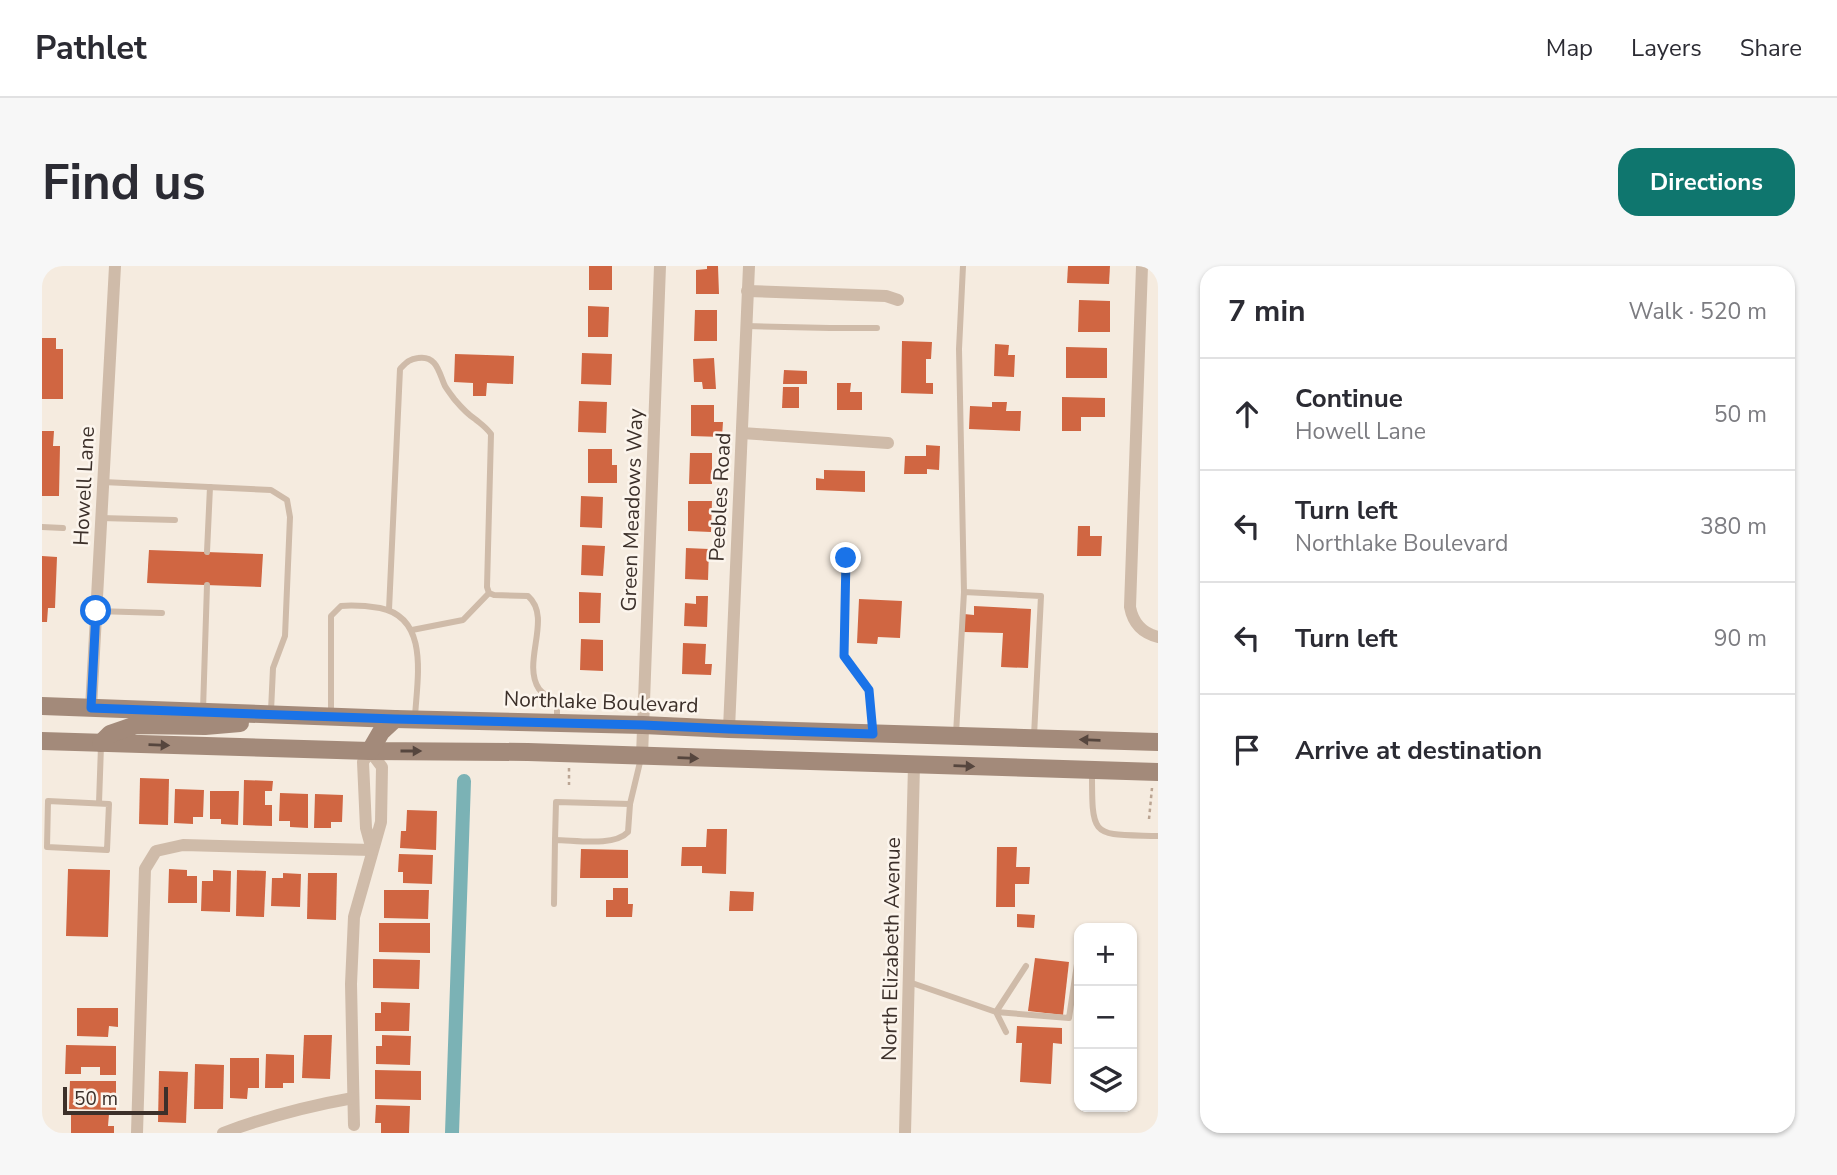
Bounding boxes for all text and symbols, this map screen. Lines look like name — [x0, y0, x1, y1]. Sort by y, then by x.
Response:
text: Pathlet — [35, 26, 147, 71]
text: Map — [1546, 32, 1593, 64]
text: Layers — [1631, 32, 1702, 64]
text: Share — [1740, 32, 1802, 64]
button: Directions — [1618, 148, 1795, 216]
text: Find us — [42, 149, 206, 216]
text: 7 min — [1228, 291, 1306, 332]
text: Walk · 520 m — [1628, 296, 1767, 327]
text: Continue — [1295, 381, 1403, 416]
icon: ahead — [1228, 395, 1266, 433]
text: 50 m — [1714, 399, 1767, 430]
street label: Green Meadows Way — [614, 408, 650, 612]
text: Howell Lane — [1295, 416, 1426, 447]
street label: Howell Lane — [67, 426, 101, 546]
street label: Peebles Road — [703, 432, 737, 562]
text: Turn left — [1295, 493, 1398, 528]
icon: left — [1228, 507, 1266, 545]
text: 380 m — [1700, 511, 1767, 542]
text: Northlake Boulevard — [1295, 528, 1508, 559]
route end — [830, 542, 861, 573]
route start — [80, 595, 111, 626]
icon: left — [1228, 619, 1266, 657]
text: Turn left — [1295, 621, 1398, 656]
text: 90 m — [1714, 623, 1767, 654]
street label: Northlake Boulevard — [503, 685, 699, 719]
icon: arrive — [1228, 731, 1266, 769]
text: Arrive at destination — [1295, 733, 1542, 768]
one-way arrow — [1079, 734, 1101, 746]
one-way arrow — [148, 739, 170, 750]
one-way arrow — [400, 745, 422, 757]
one-way arrow — [677, 752, 699, 763]
one-way arrow — [953, 761, 975, 772]
street label: North Elizabeth Avenue — [875, 837, 907, 1061]
map controls — [1074, 923, 1137, 1112]
button: + — [1074, 923, 1137, 986]
button: − — [1074, 986, 1137, 1049]
button: layers — [1074, 1049, 1137, 1112]
scale bar — [63, 1084, 168, 1116]
text: 50 m — [74, 1086, 118, 1112]

